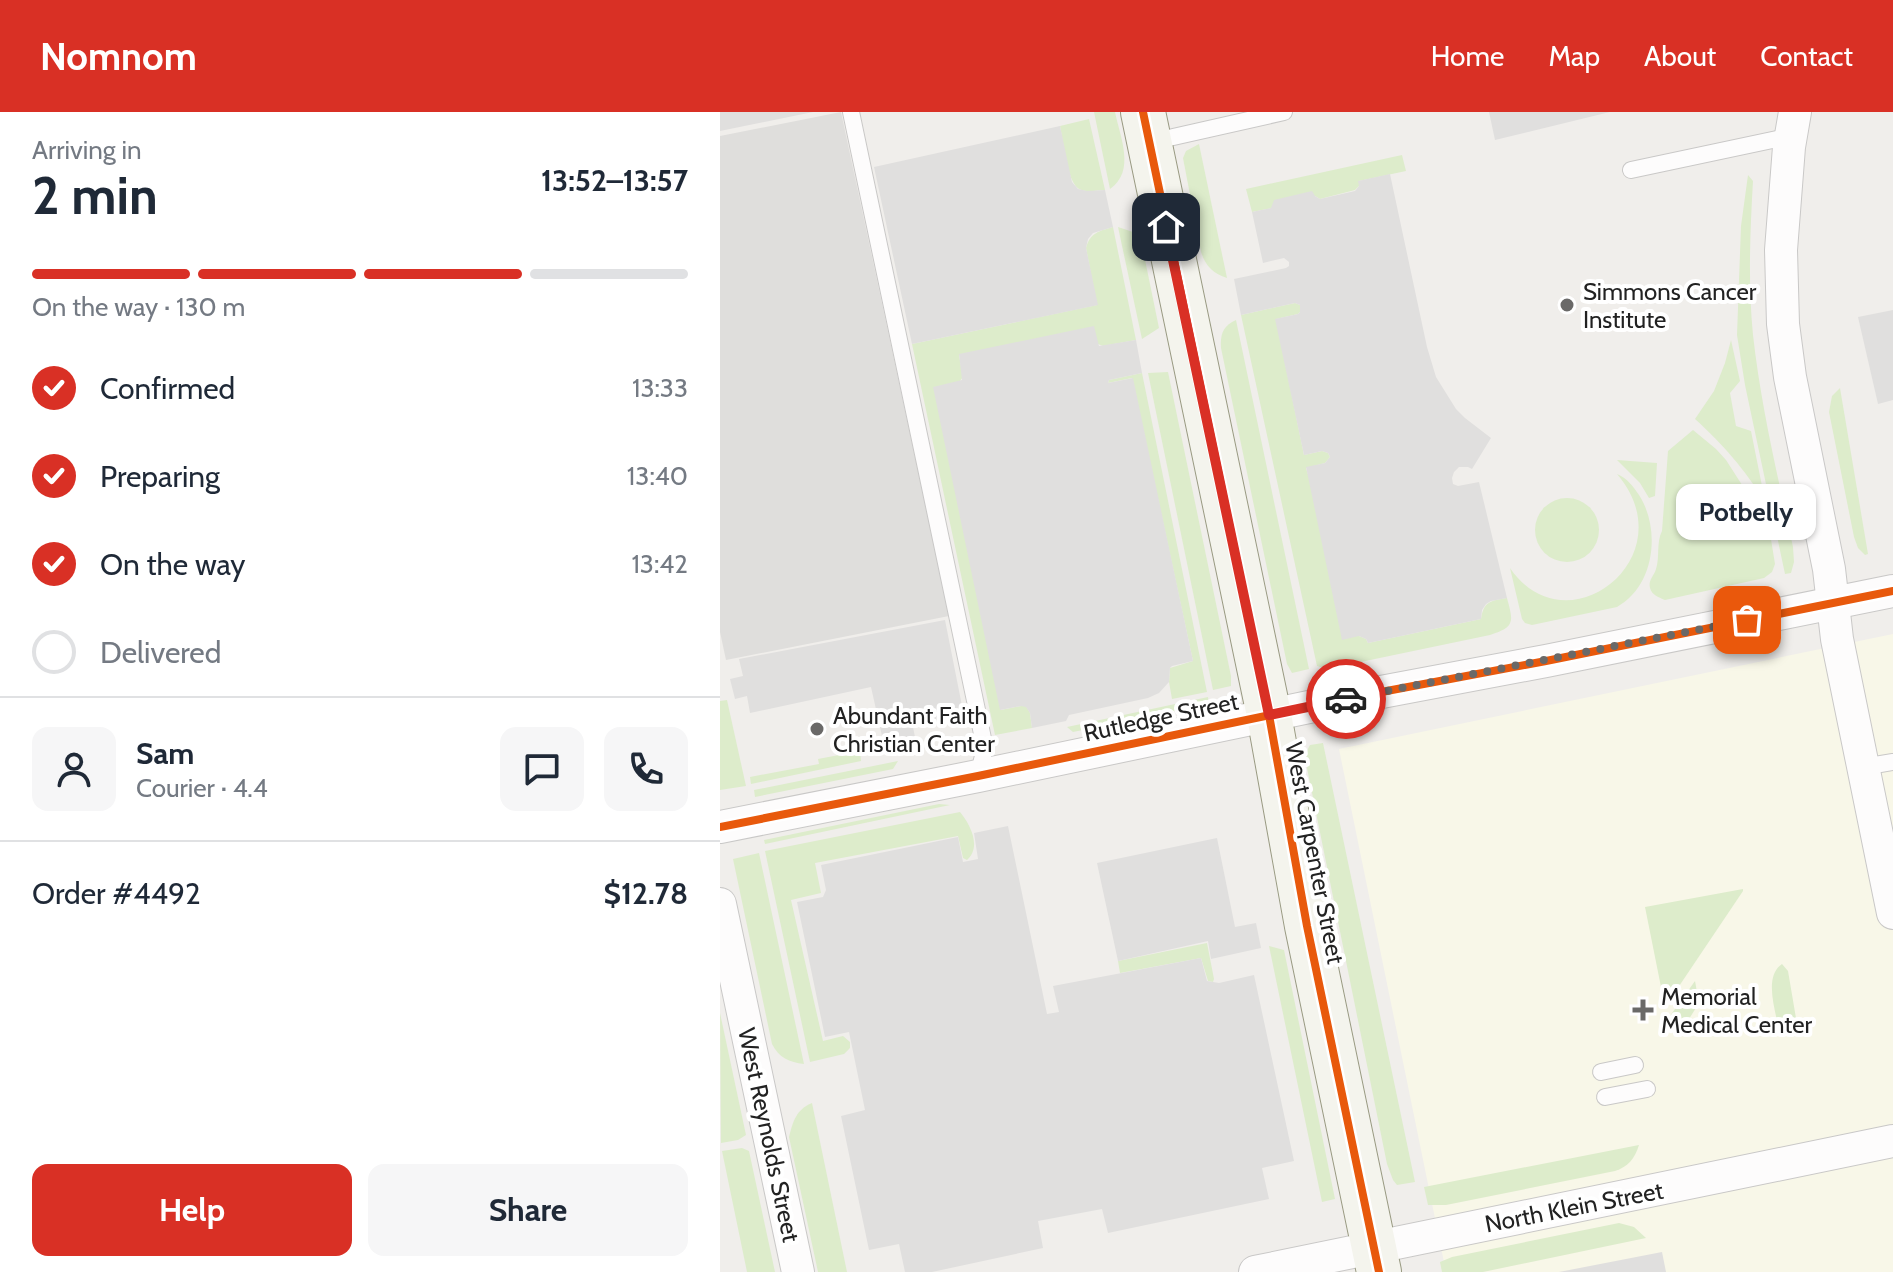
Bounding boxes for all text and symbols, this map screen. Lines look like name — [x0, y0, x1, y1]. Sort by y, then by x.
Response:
text: Nomnom — [40, 33, 197, 80]
text: Home — [1431, 39, 1504, 73]
text: Map — [1548, 39, 1600, 73]
text: About — [1644, 39, 1716, 73]
text: Contact — [1760, 39, 1853, 73]
text: Arriving in — [32, 134, 142, 166]
text: 13:52–13:57 — [541, 162, 688, 199]
text: 2 min — [32, 164, 158, 227]
pin — [1132, 193, 1200, 261]
icon: home — [1144, 205, 1188, 249]
place label: Simmons Cancer Institute — [1583, 277, 1757, 334]
text: On the way · 130 m — [32, 291, 245, 323]
marker: Simmons Cancer Institute — [1558, 296, 1576, 314]
icon: check — [32, 366, 76, 410]
text: Confirmed — [100, 370, 235, 407]
text: 13:33 — [632, 372, 688, 404]
icon: check — [32, 454, 76, 498]
text: Preparing — [100, 458, 220, 495]
text: 13:40 — [627, 460, 688, 492]
callout: Potbelly — [1677, 484, 1817, 540]
text: Potbelly — [1699, 496, 1793, 528]
icon: check — [32, 542, 76, 586]
text: On the way — [100, 546, 245, 583]
text: 13:42 — [631, 548, 688, 580]
pin — [1713, 586, 1781, 654]
icon: bag — [1725, 598, 1769, 642]
text: Delivered — [100, 634, 221, 671]
courier — [1306, 659, 1386, 739]
icon: car — [1324, 677, 1368, 721]
street label: Rutledge Street — [1081, 686, 1241, 748]
place label: Abundant Faith Christian Center — [833, 701, 995, 758]
marker: Abundant Faith Christian Center — [808, 720, 826, 738]
button: person — [32, 727, 116, 811]
button: chat — [500, 727, 584, 811]
button: phone — [604, 727, 688, 811]
text: Sam — [136, 735, 194, 772]
street label: West Carpenter Street — [1279, 740, 1351, 966]
text: Courier · 4.4 — [136, 772, 268, 804]
text: Order #4492 — [32, 875, 201, 912]
text: $12.78 — [604, 875, 688, 912]
place label: Memorial Medical Center — [1661, 982, 1813, 1039]
marker: Memorial Medical Center — [1632, 999, 1654, 1021]
street label: West Reynolds Street — [732, 1025, 806, 1245]
button: Help — [32, 1164, 352, 1256]
button: Share — [368, 1164, 688, 1256]
street label: North Klein Street — [1482, 1176, 1666, 1238]

